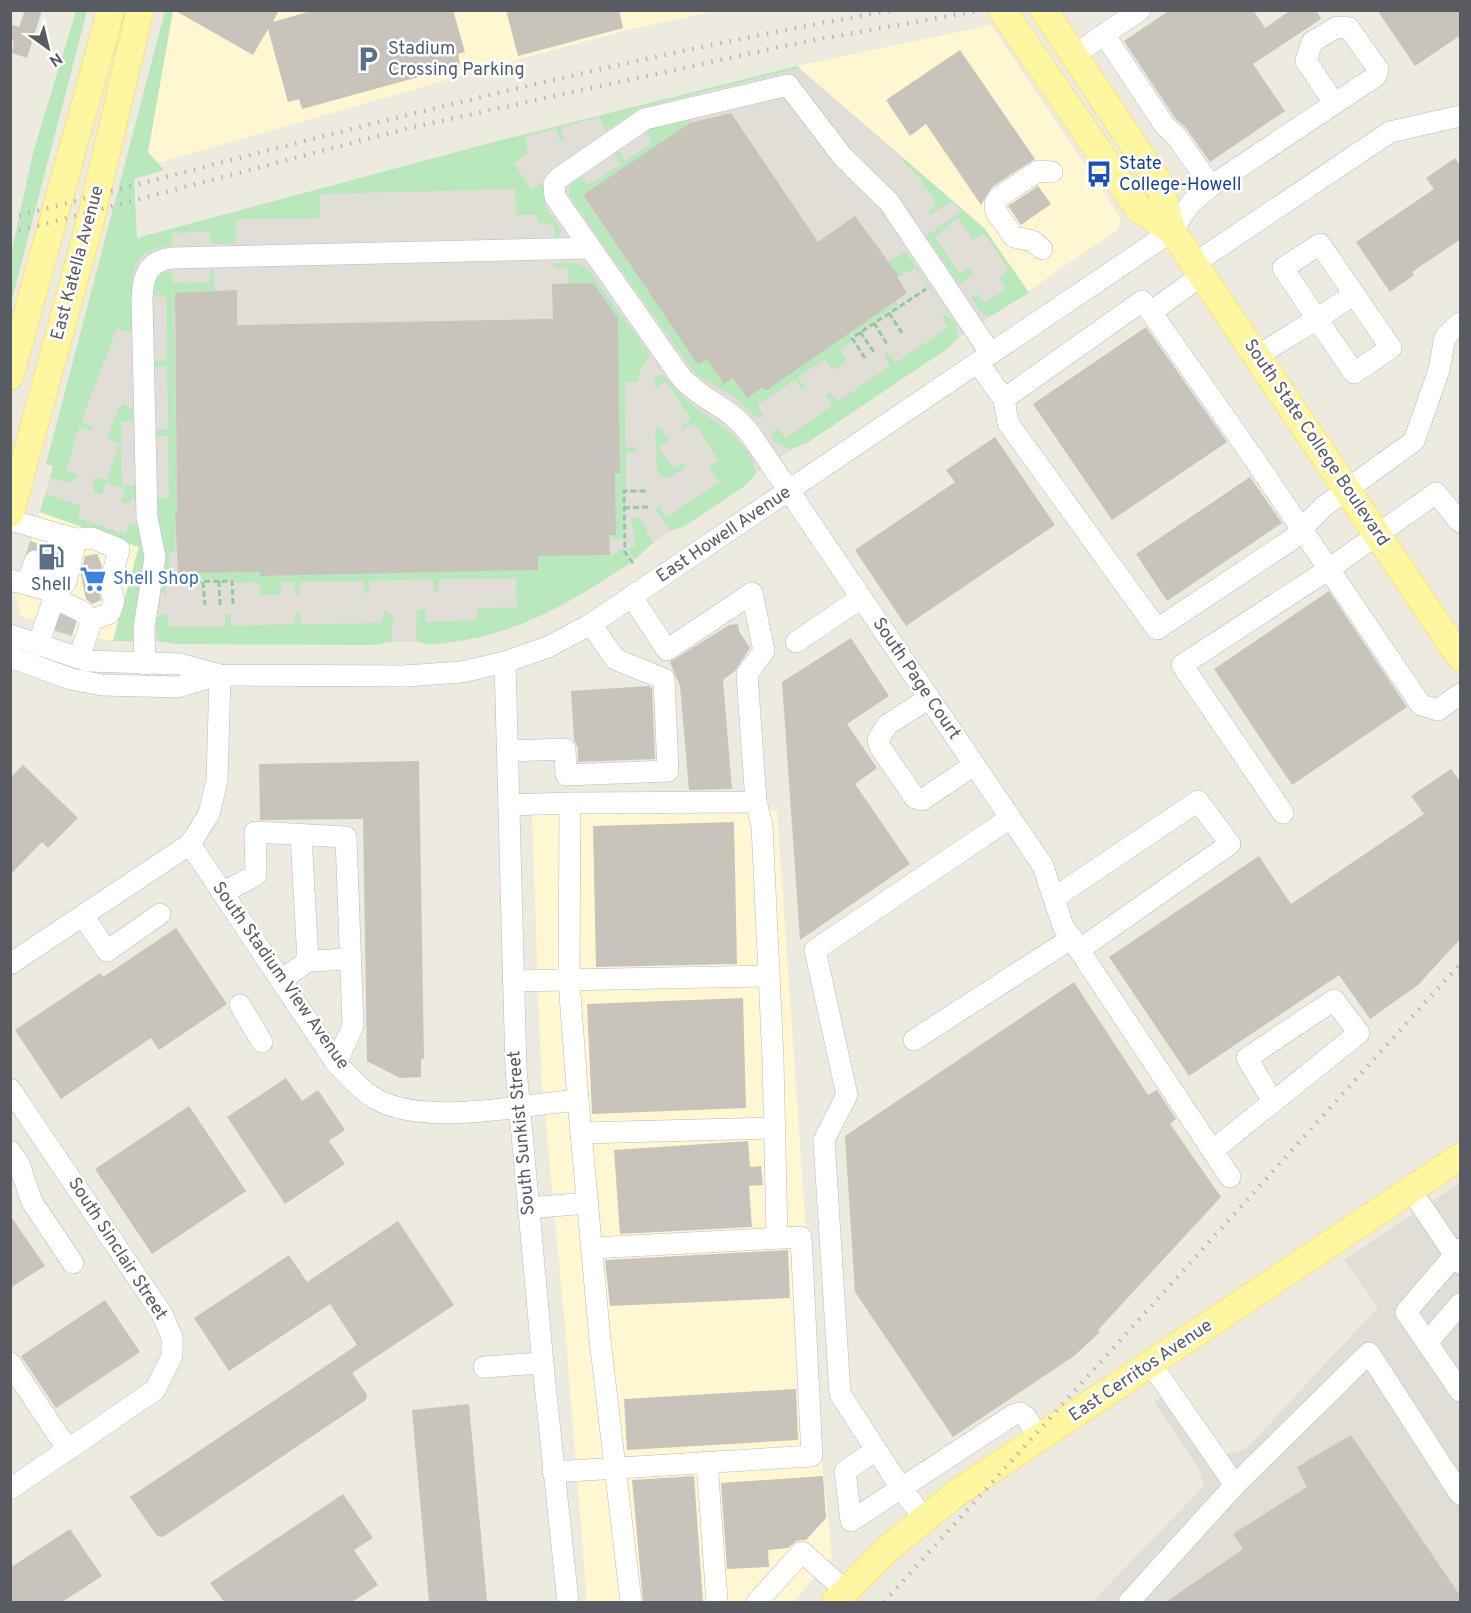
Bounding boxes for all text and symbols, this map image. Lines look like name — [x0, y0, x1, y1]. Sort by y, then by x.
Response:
north arrow — [18, 18, 78, 78]
place label: Stadium Crossing Parking — [388, 38, 525, 82]
parking icon: Stadium Crossing Parking — [353, 44, 383, 74]
text: N — [45, 47, 66, 70]
place label: State College-Howell — [1119, 153, 1241, 197]
bus stop icon: State College-Howell — [1084, 159, 1114, 189]
street label: East Katella Avenue — [46, 183, 110, 343]
street label: South State College Boulevard — [1238, 335, 1394, 551]
street label: East Howell Avenue — [652, 481, 796, 589]
fuel station icon: Shell — [36, 542, 66, 572]
supermarket icon: Shell Shop — [78, 564, 108, 594]
place label: Shell Shop — [113, 568, 199, 591]
place label: Shell — [31, 574, 71, 597]
street label: South Page Court — [867, 614, 965, 744]
street label: South Stadium View Avenue — [206, 877, 354, 1075]
street label: South Sunkist Street — [503, 1050, 541, 1216]
street label: South Sinclair Street — [62, 1173, 172, 1325]
street label: East Cerritos Avenue — [1065, 1314, 1217, 1428]

